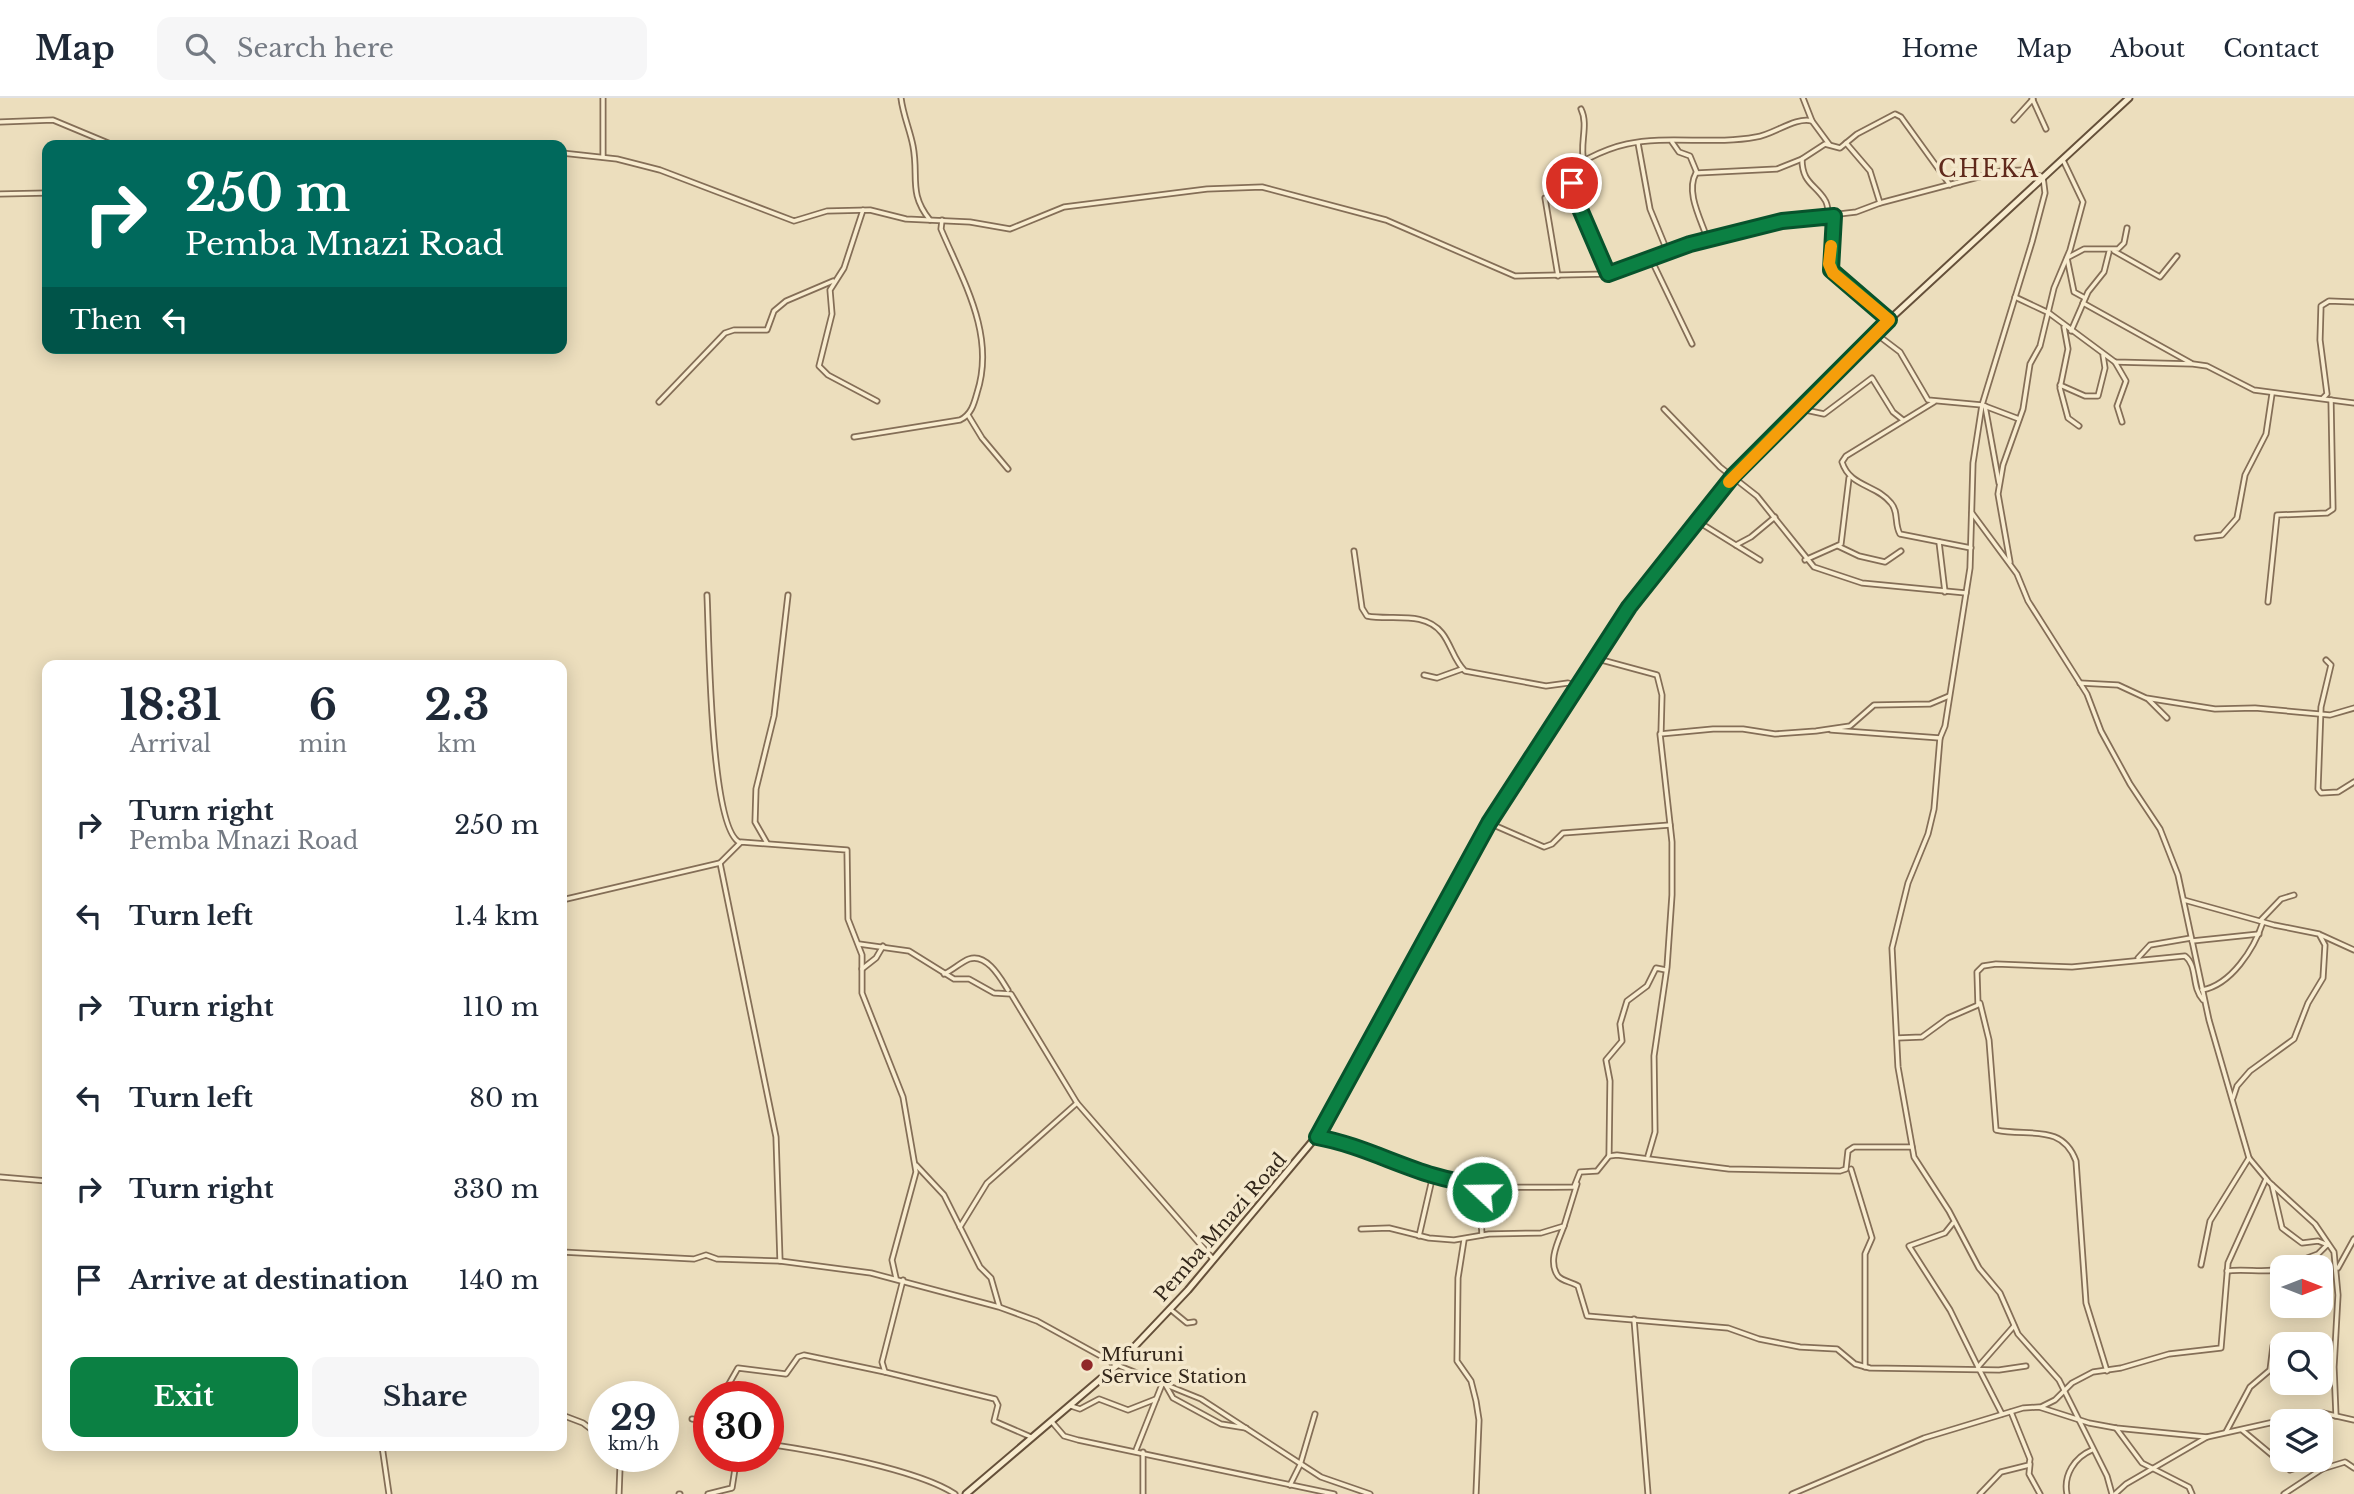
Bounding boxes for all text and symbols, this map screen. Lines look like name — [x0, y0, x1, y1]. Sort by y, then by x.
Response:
search box — [157, 17, 647, 80]
text: Map — [35, 28, 115, 69]
icon: search — [181, 29, 219, 67]
text: Search here — [237, 32, 394, 64]
text: Home — [1902, 34, 1978, 63]
text: Map — [2016, 34, 2072, 63]
text: About — [2110, 34, 2185, 63]
text: Contact — [2223, 34, 2319, 63]
pin — [1542, 153, 1602, 213]
district label: CHEKA — [1938, 155, 2040, 183]
text: 250 m — [185, 163, 350, 224]
icon: arrive — [1553, 164, 1591, 202]
icon: right — [70, 168, 161, 259]
text: Pemba Mnazi Road — [185, 224, 504, 264]
icon: left — [156, 301, 194, 339]
text: Then — [70, 304, 142, 336]
text: 18:31 — [119, 679, 221, 731]
text: 6 — [309, 679, 337, 731]
text: 2.3 — [425, 679, 490, 731]
text: Arrival — [130, 730, 211, 758]
text: min — [299, 730, 347, 758]
text: km — [438, 730, 476, 758]
text: Turn right — [129, 795, 274, 827]
icon: right — [70, 806, 108, 844]
text: 250 m — [454, 809, 539, 841]
text: Pemba Mnazi Road — [129, 827, 358, 855]
icon: left — [70, 897, 108, 935]
text: Turn left — [129, 900, 253, 932]
text: 1.4 km — [454, 900, 539, 932]
icon: right — [70, 988, 108, 1026]
text: Turn right — [129, 991, 274, 1023]
text: 110 m — [462, 991, 539, 1023]
icon: left — [70, 1079, 108, 1117]
text: Turn left — [129, 1082, 253, 1114]
text: 80 m — [469, 1082, 539, 1114]
street label: Pemba Mnazi Road — [1150, 1148, 1291, 1306]
position arrow — [1445, 1155, 1519, 1229]
icon: right — [70, 1170, 108, 1208]
text: Turn right — [129, 1173, 274, 1205]
text: 330 m — [453, 1173, 539, 1205]
north arrow — [2270, 1255, 2333, 1318]
map controls — [2270, 1255, 2333, 1472]
icon: arrive — [70, 1261, 108, 1299]
text: Arrive at destination — [129, 1264, 409, 1296]
text: 140 m — [458, 1264, 539, 1296]
button: search — [2270, 1332, 2333, 1395]
place label: Mfuruni Service Station — [1101, 1343, 1247, 1388]
button: Exit — [70, 1357, 298, 1437]
button: Share — [312, 1357, 539, 1437]
marker: Mfuruni Service Station — [1079, 1357, 1095, 1373]
speed limit sign: 30 — [693, 1381, 784, 1472]
text: 29 — [610, 1396, 657, 1439]
button: layers — [2270, 1409, 2333, 1472]
text: km/h — [608, 1433, 659, 1455]

